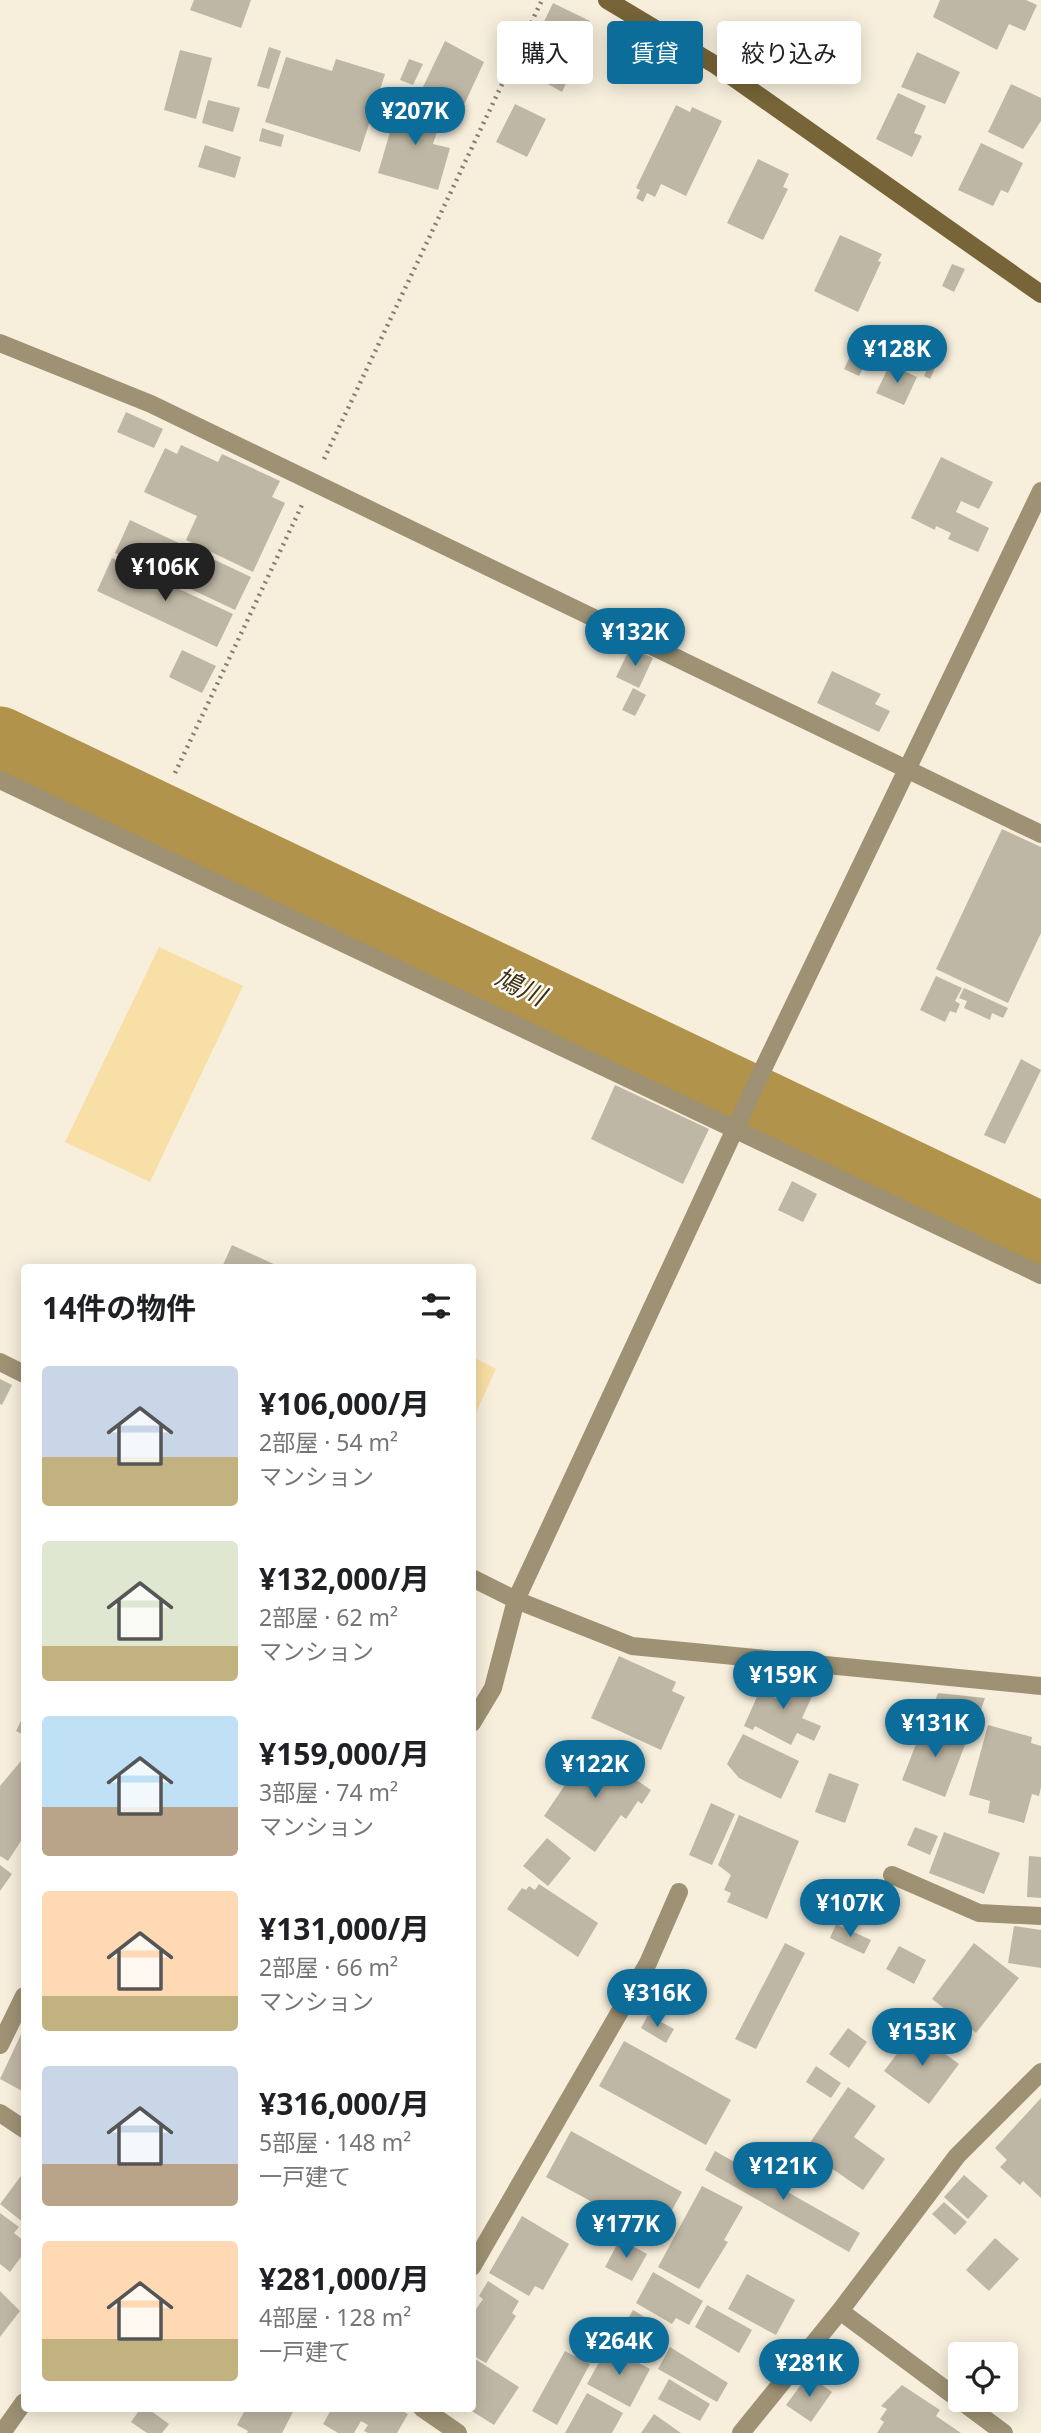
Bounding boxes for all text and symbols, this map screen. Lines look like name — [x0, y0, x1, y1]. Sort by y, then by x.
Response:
chip: 購入 — [497, 21, 593, 84]
chip: 賃貸 — [607, 21, 703, 84]
chip: 絞り込み — [717, 21, 861, 84]
pin: ¥207K — [366, 88, 464, 147]
text: ¥207K — [381, 94, 449, 126]
pin: ¥128K — [848, 326, 946, 385]
text: ¥128K — [863, 332, 931, 364]
pin: ¥106K — [116, 544, 214, 603]
text: ¥106K — [131, 550, 199, 582]
pin: ¥132K — [586, 608, 684, 668]
text: ¥132K — [601, 615, 669, 647]
water label: 鳩川 — [489, 959, 554, 1015]
text: 14件の物件 — [42, 1287, 196, 1328]
icon: filters — [417, 1287, 455, 1325]
text: ¥106,000/月 — [259, 1383, 430, 1424]
icon: home — [98, 1394, 182, 1478]
text: 2部屋 · 54 m² — [259, 1426, 398, 1458]
text: マンション — [259, 1460, 374, 1492]
text: ¥132,000/月 — [259, 1558, 430, 1599]
icon: home — [98, 1569, 182, 1653]
text: 2部屋 · 62 m² — [259, 1601, 398, 1633]
text: マンション — [259, 1635, 374, 1667]
pin: ¥159K — [734, 1652, 832, 1711]
text: ¥159K — [749, 1658, 817, 1690]
pin: ¥131K — [886, 1700, 984, 1759]
text: ¥131K — [901, 1706, 969, 1738]
text: ¥159,000/月 — [259, 1733, 430, 1774]
pin: ¥122K — [546, 1741, 644, 1800]
icon: home — [98, 1744, 182, 1828]
text: ¥122K — [561, 1747, 629, 1779]
text: 3部屋 · 74 m² — [259, 1776, 398, 1808]
text: マンション — [259, 1810, 374, 1842]
pin: ¥107K — [801, 1880, 899, 1939]
text: ¥107K — [816, 1886, 884, 1918]
text: ¥131,000/月 — [259, 1908, 430, 1949]
icon: home — [98, 1919, 182, 2003]
text: 2部屋 · 66 m² — [259, 1951, 398, 1983]
pin: ¥316K — [608, 1969, 706, 2029]
text: ¥316K — [623, 1976, 691, 2008]
text: マンション — [259, 1985, 374, 2017]
pin: ¥153K — [873, 2008, 971, 2068]
text: ¥153K — [888, 2015, 956, 2047]
text: ¥316,000/月 — [259, 2083, 430, 2124]
icon: home — [98, 2094, 182, 2178]
text: 5部屋 · 148 m² — [259, 2126, 411, 2158]
pin: ¥121K — [734, 2142, 832, 2202]
text: ¥121K — [749, 2149, 817, 2181]
text: 一戸建て — [259, 2160, 351, 2192]
pin: ¥177K — [577, 2200, 675, 2260]
text: ¥177K — [592, 2207, 660, 2239]
text: ¥281,000/月 — [259, 2258, 430, 2299]
icon: home — [98, 2269, 182, 2353]
text: 4部屋 · 128 m² — [259, 2301, 411, 2333]
pin: ¥264K — [570, 2318, 668, 2377]
text: ¥264K — [585, 2324, 653, 2356]
text: 一戸建て — [259, 2335, 351, 2367]
pin: ¥281K — [760, 2340, 858, 2399]
map controls — [948, 2342, 1018, 2412]
button: locate — [948, 2342, 1018, 2412]
text: ¥281K — [775, 2346, 843, 2378]

